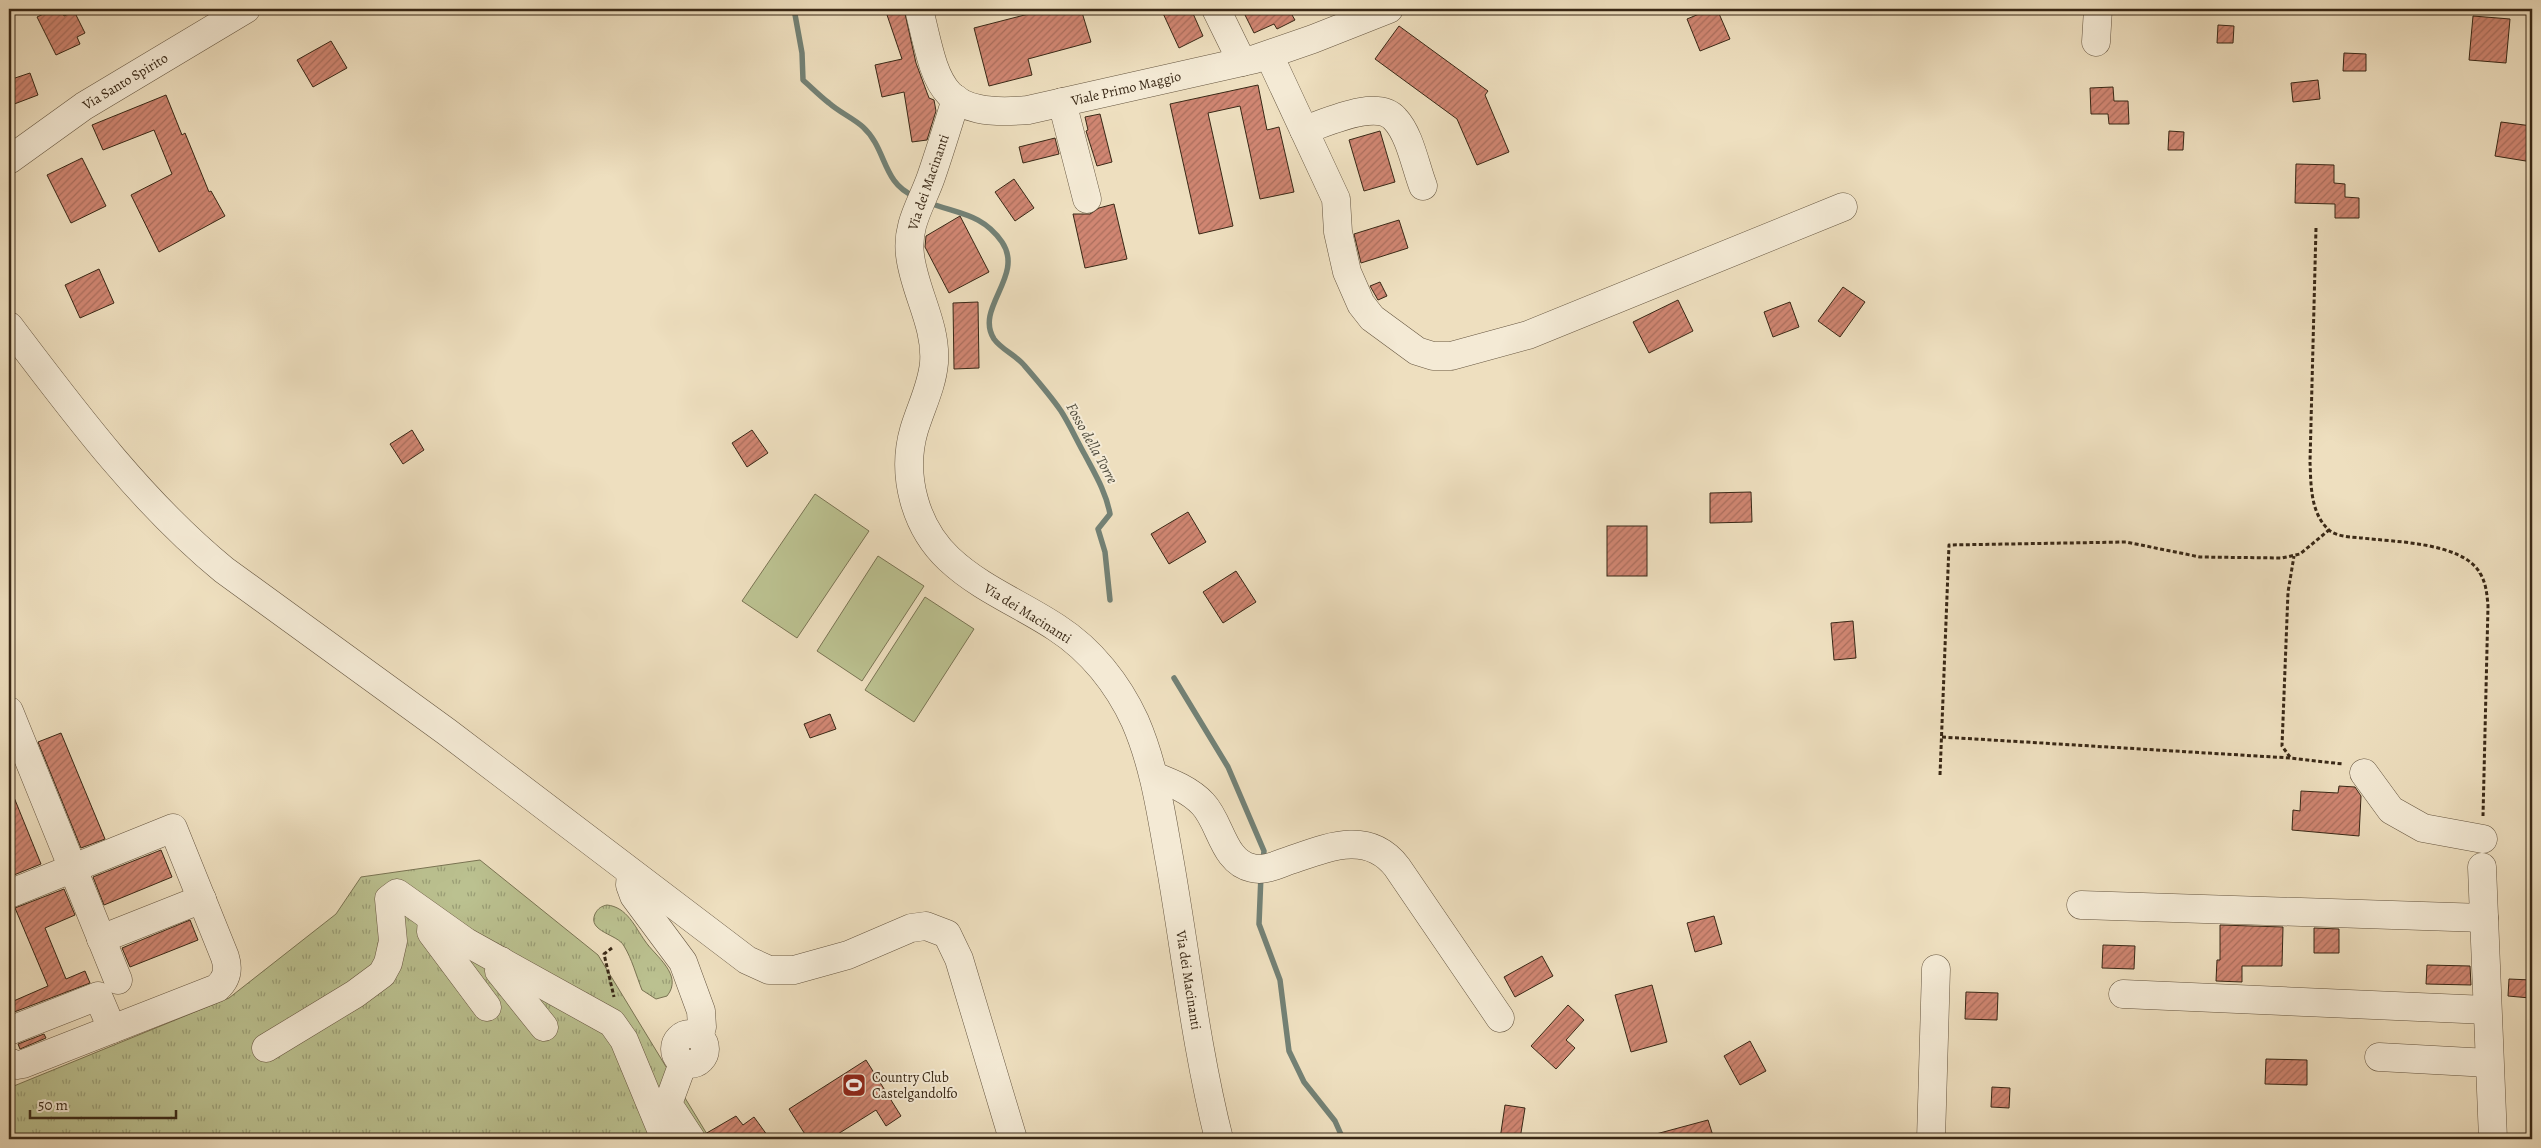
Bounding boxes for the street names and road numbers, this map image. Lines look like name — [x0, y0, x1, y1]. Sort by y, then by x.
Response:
street label: Via Santo Spirito — [78, 48, 172, 115]
street label: Viale Primo Maggio — [1068, 67, 1183, 111]
street label: Via dei Macinanti — [903, 132, 954, 234]
street label: Via dei Macinanti — [979, 578, 1075, 648]
street label: Via dei Macinanti — [1171, 928, 1206, 1031]

